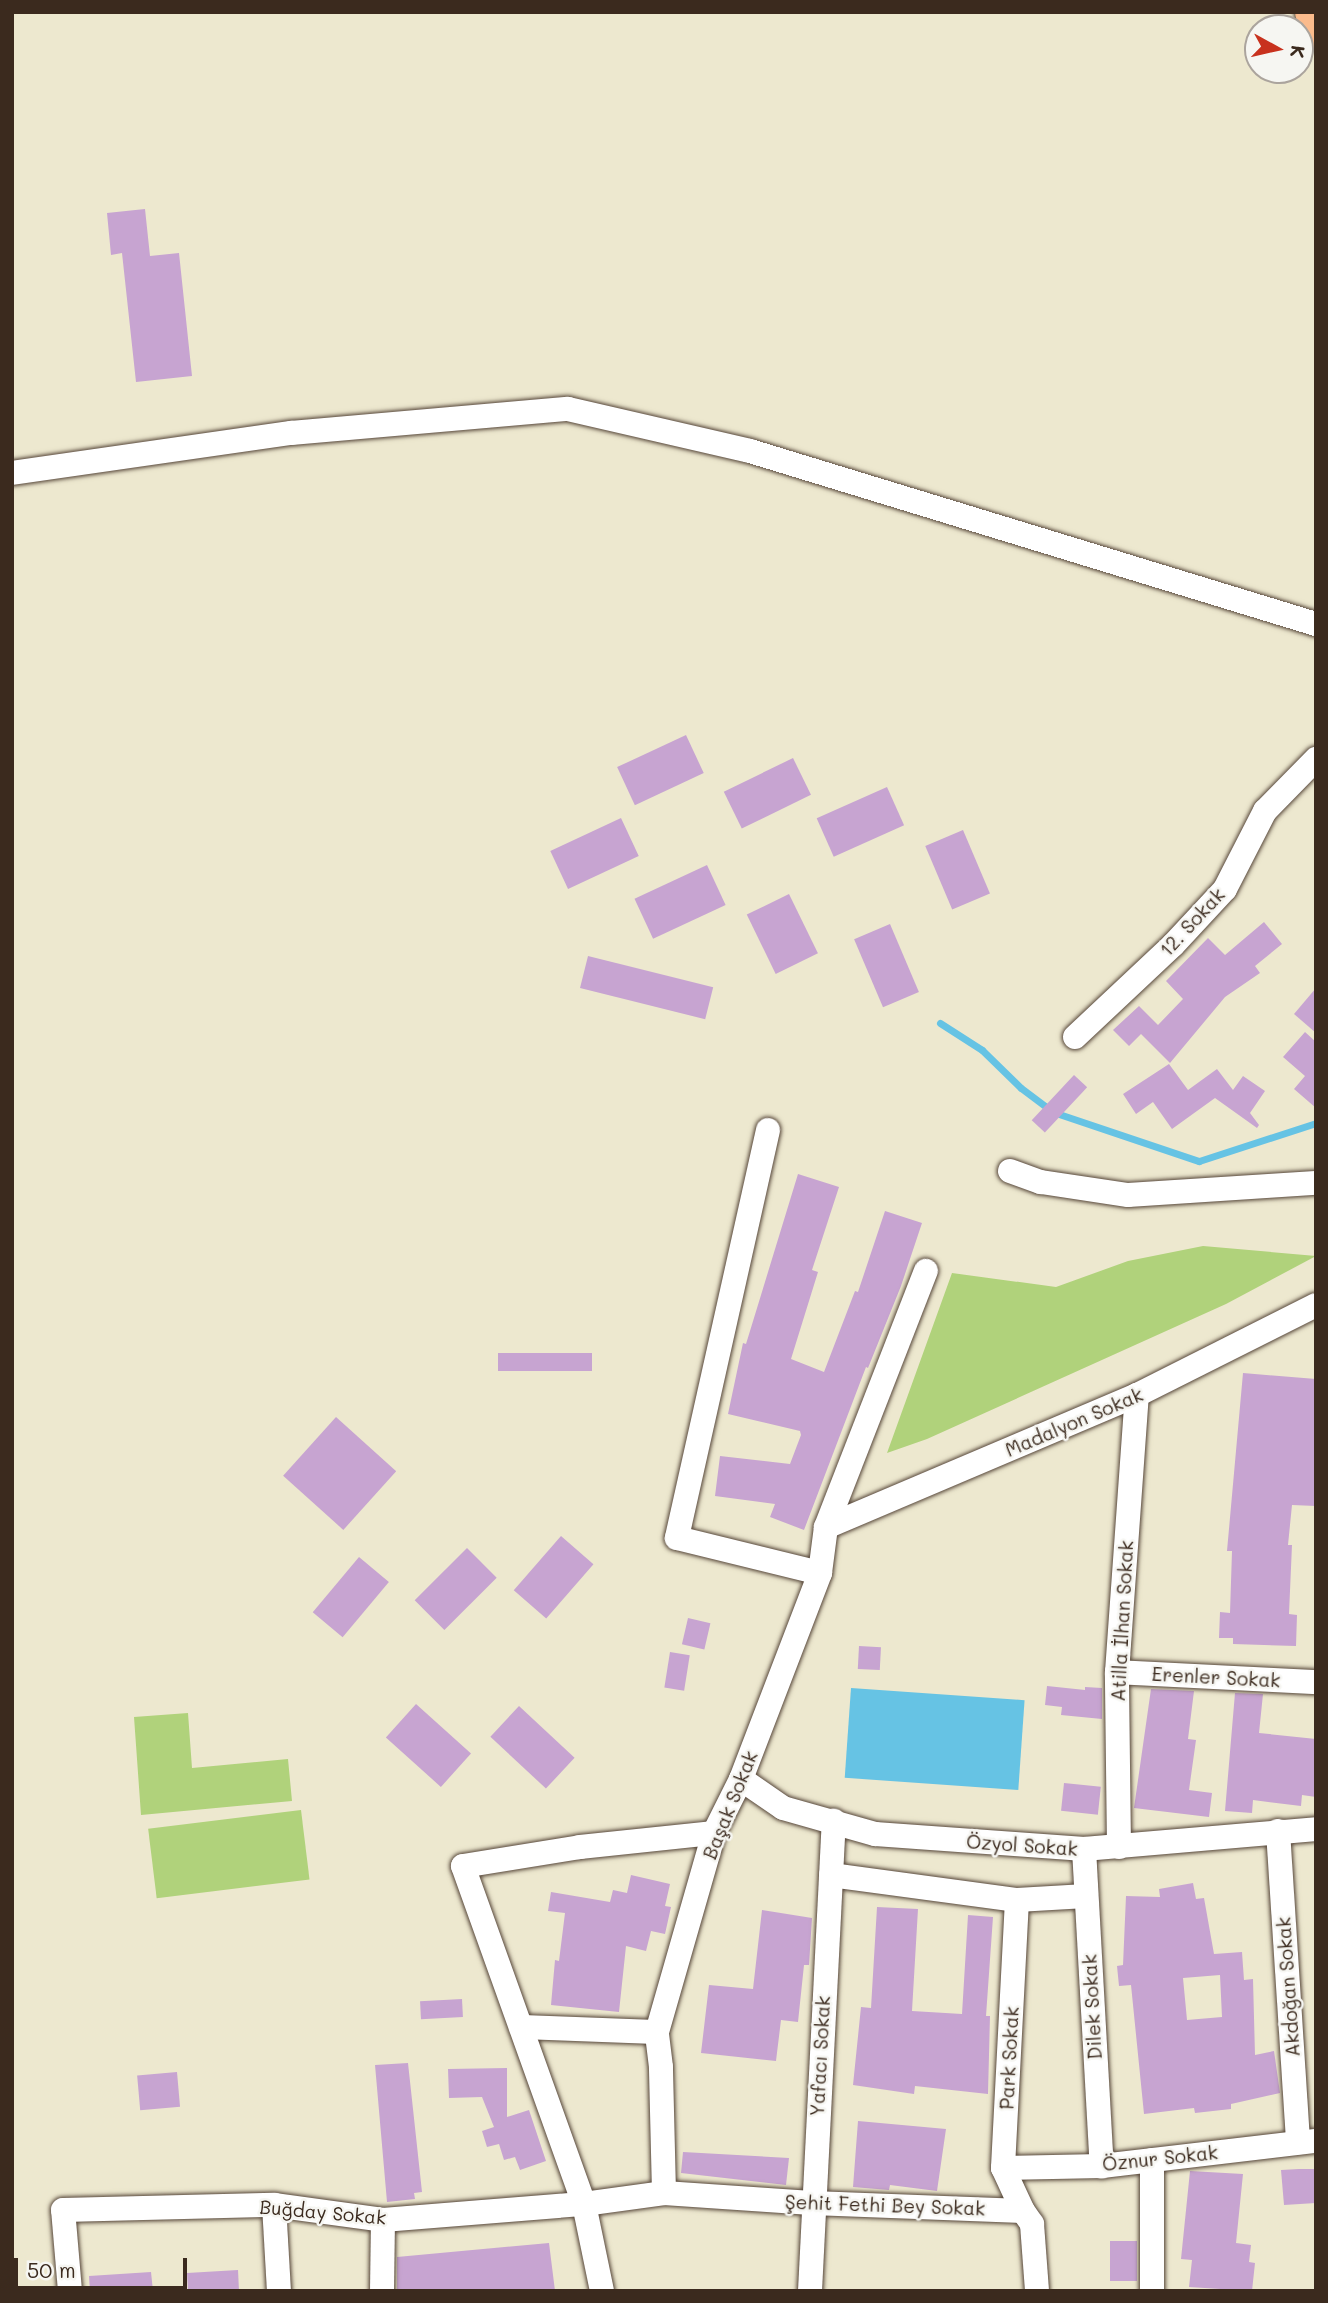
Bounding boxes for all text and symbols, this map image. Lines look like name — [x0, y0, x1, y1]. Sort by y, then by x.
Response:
north arrow — [1244, 14, 1314, 84]
text: K — [1285, 44, 1312, 60]
street label: 12. Sokak — [1155, 883, 1229, 961]
street label: Madalyon Sokak — [1002, 1383, 1146, 1461]
street label: Atilla İlhan Sokak — [1106, 1540, 1138, 1702]
street label: Erenler Sokak — [1151, 1662, 1281, 1692]
street label: Başak Sokak — [698, 1747, 762, 1863]
street label: Özyol Sokak — [966, 1830, 1078, 1860]
street label: Akdoğan Sokak — [1272, 1916, 1304, 2058]
street label: Dilek Sokak — [1078, 1954, 1106, 2060]
street label: Yafacı Sokak — [805, 1995, 835, 2117]
street label: Park Sokak — [995, 2006, 1023, 2110]
street label: Öznur Sokak — [1101, 2141, 1219, 2175]
street label: Şehit Fethi Bey Sokak — [785, 2190, 985, 2220]
street label: Buğday Sokak — [259, 2195, 387, 2229]
scale bar — [18, 2244, 191, 2288]
text: 50 m — [27, 2256, 76, 2283]

